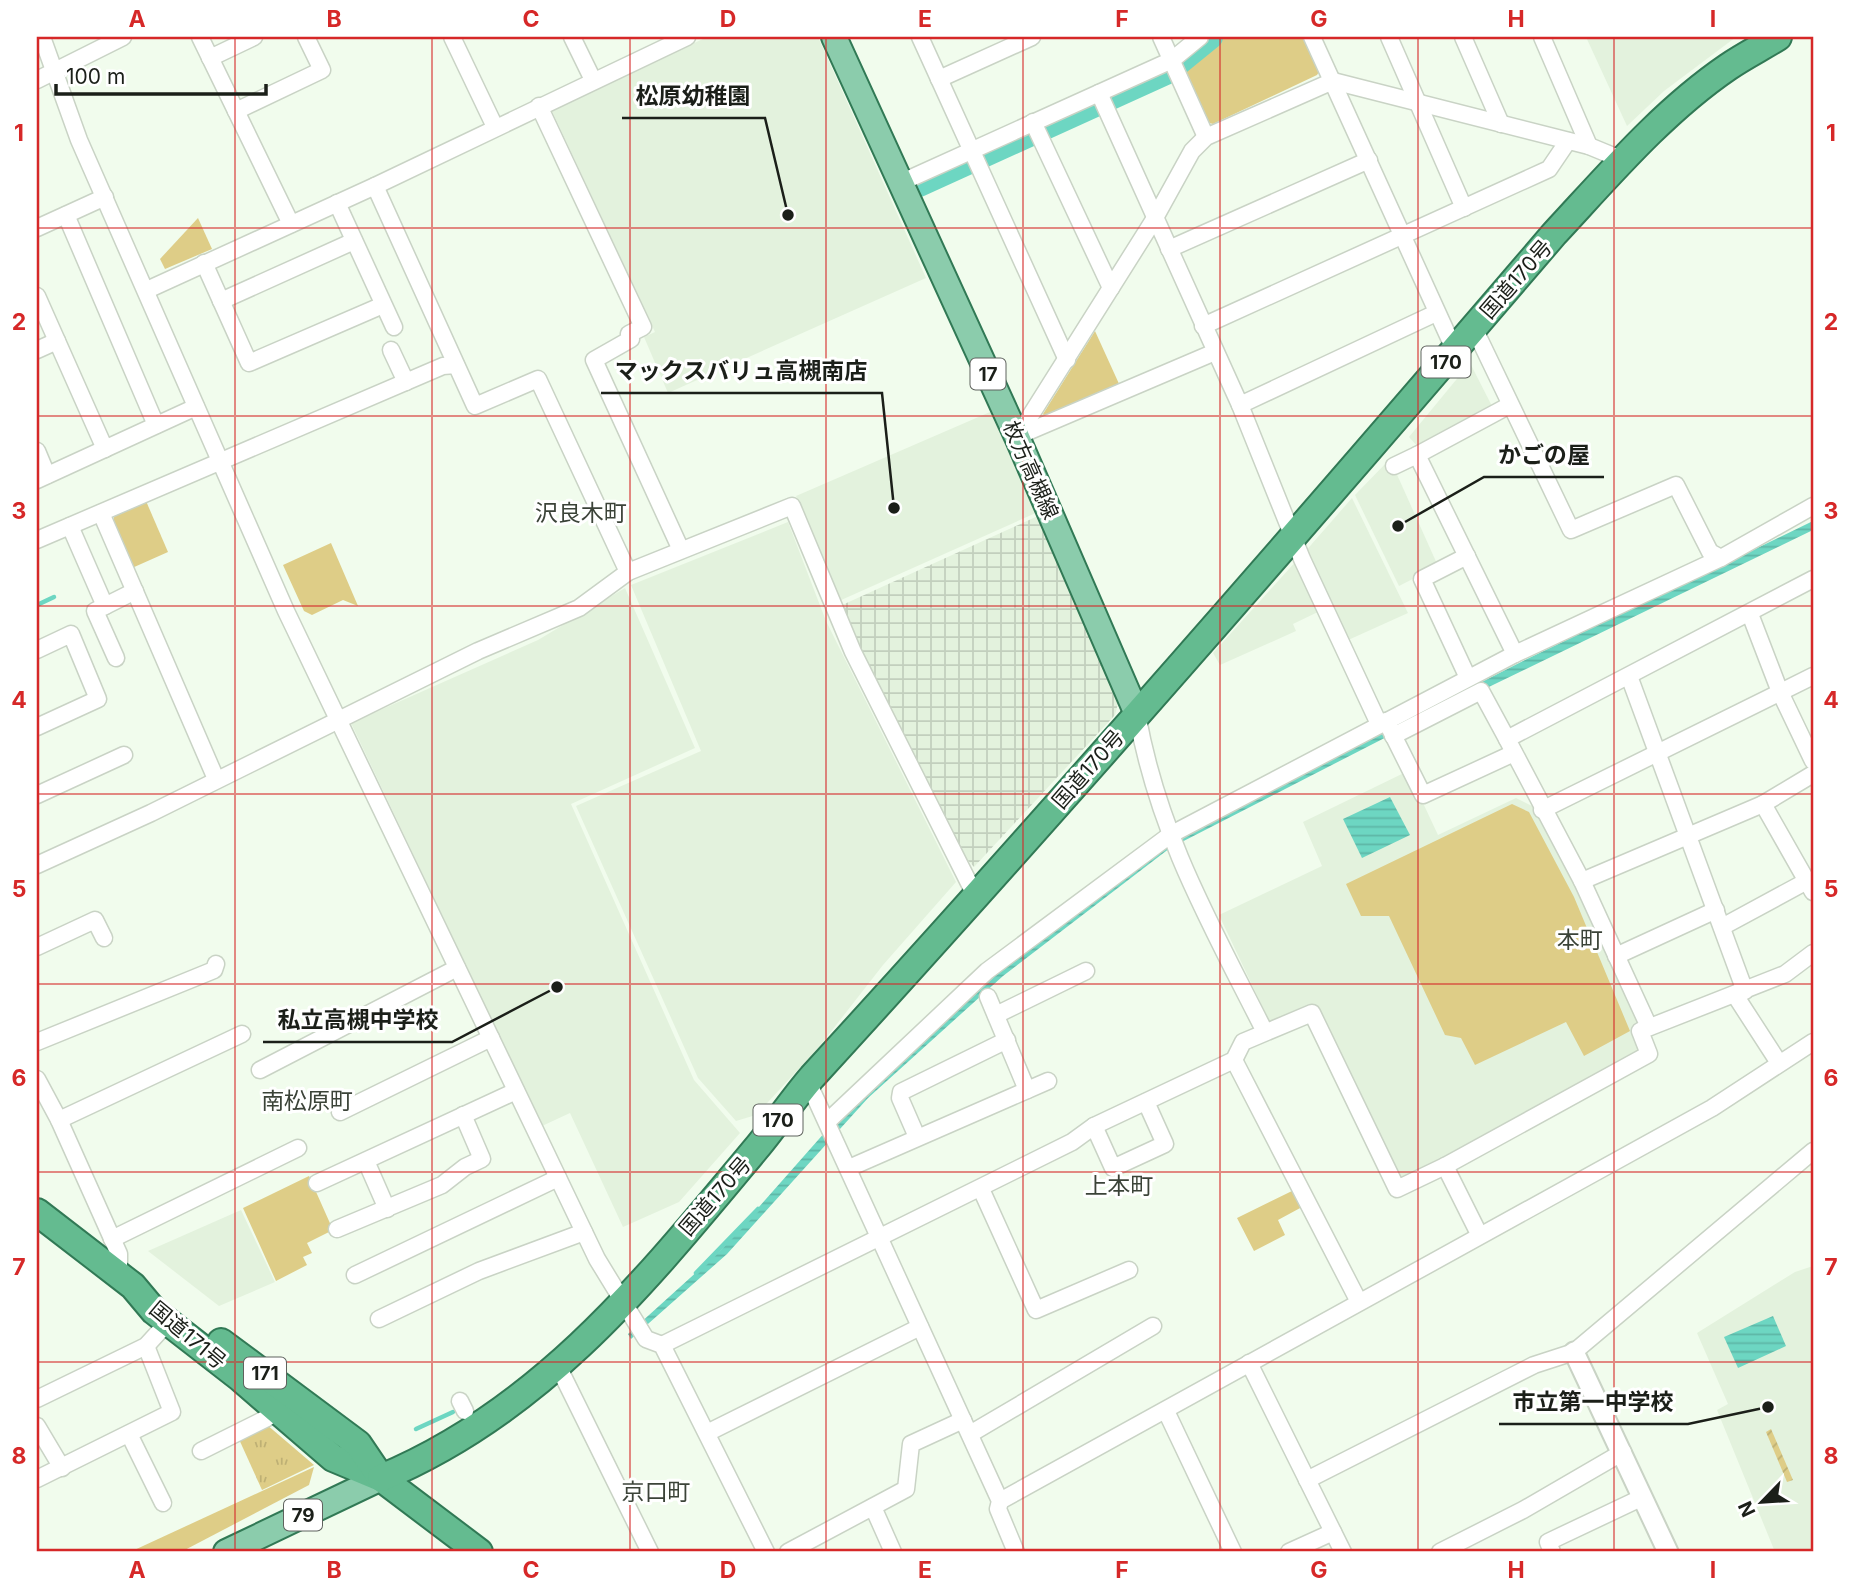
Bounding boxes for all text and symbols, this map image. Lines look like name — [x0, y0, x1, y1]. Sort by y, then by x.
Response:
text: A — [128, 5, 146, 33]
text: B — [326, 5, 342, 33]
text: C — [522, 5, 540, 33]
text: D — [720, 5, 736, 33]
text: E — [918, 5, 932, 33]
text: F — [1115, 5, 1129, 33]
text: G — [1310, 5, 1328, 33]
text: H — [1507, 5, 1525, 33]
text: I — [1710, 5, 1716, 33]
scale bar — [56, 52, 266, 96]
text: 100 m — [66, 64, 125, 89]
callout: 松原幼稚園 — [622, 74, 765, 118]
text: 松原幼稚園 — [636, 82, 751, 110]
text: 1 — [14, 119, 24, 147]
text: 1 — [1826, 119, 1836, 147]
street label: 国道170号 — [1475, 234, 1557, 324]
text: 2 — [12, 308, 26, 336]
text: 2 — [1824, 308, 1838, 336]
road number: 170 — [1422, 346, 1470, 378]
callout: マックスバリュ高槻南店 — [601, 349, 882, 393]
text: マックスバリュ高槻南店 — [615, 357, 867, 385]
road number: 17 — [970, 358, 1006, 390]
street label: 枚方高槻線 — [998, 417, 1064, 523]
callout: かごの屋 — [1484, 433, 1604, 477]
text: かごの屋 — [1498, 441, 1590, 469]
text: 3 — [12, 497, 26, 525]
text: 3 — [1824, 497, 1838, 525]
district label: 沢良木町 — [535, 499, 627, 527]
text: 4 — [11, 686, 27, 714]
text: 4 — [1823, 686, 1839, 714]
street label: 国道170号 — [1047, 724, 1129, 814]
text: 5 — [12, 875, 26, 903]
text: 5 — [1824, 875, 1838, 903]
district label: 本町 — [1557, 926, 1603, 954]
callout: 私立高槻中学校 — [263, 998, 452, 1042]
text: 私立高槻中学校 — [278, 1006, 439, 1034]
text: 6 — [12, 1064, 26, 1092]
text: 6 — [1824, 1064, 1838, 1092]
district label: 南松原町 — [261, 1087, 353, 1115]
road number: 170 — [754, 1104, 802, 1136]
street label: 国道170号 — [674, 1151, 756, 1241]
district label: 上本町 — [1085, 1172, 1154, 1200]
text: 7 — [12, 1253, 26, 1281]
text: 7 — [1824, 1253, 1838, 1281]
street label: 国道171号 — [145, 1296, 231, 1374]
road number: 171 — [244, 1358, 286, 1388]
callout: 市立第一中学校 — [1499, 1380, 1688, 1424]
text: 市立第一中学校 — [1513, 1388, 1674, 1416]
text: 8 — [12, 1442, 26, 1470]
text: 8 — [1824, 1442, 1838, 1470]
north arrow — [1728, 1466, 1798, 1536]
district label: 京口町 — [622, 1478, 691, 1506]
text: N — [1734, 1498, 1761, 1520]
road number: 79 — [284, 1499, 322, 1530]
text: A — [128, 1556, 146, 1584]
text: B — [326, 1556, 342, 1584]
text: C — [522, 1556, 540, 1584]
text: D — [720, 1556, 736, 1584]
text: E — [918, 1556, 932, 1584]
text: F — [1115, 1556, 1129, 1584]
text: G — [1310, 1556, 1328, 1584]
text: H — [1507, 1556, 1525, 1584]
text: I — [1710, 1556, 1716, 1584]

